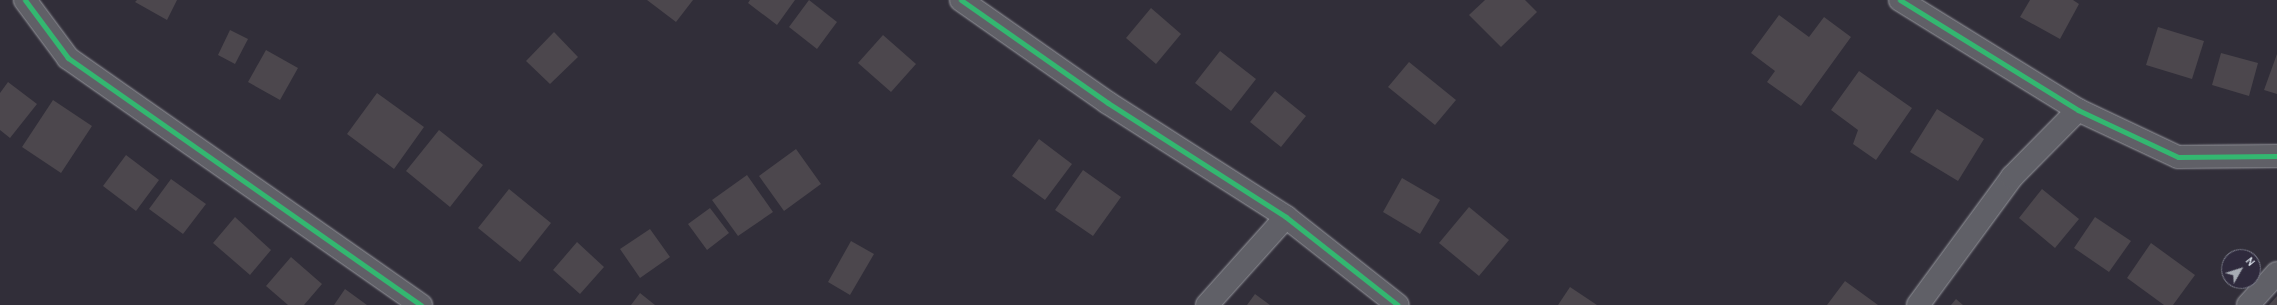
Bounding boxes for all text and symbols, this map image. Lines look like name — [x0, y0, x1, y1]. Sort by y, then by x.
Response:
north arrow — [2221, 249, 2261, 289]
text: N — [2243, 255, 2257, 269]

